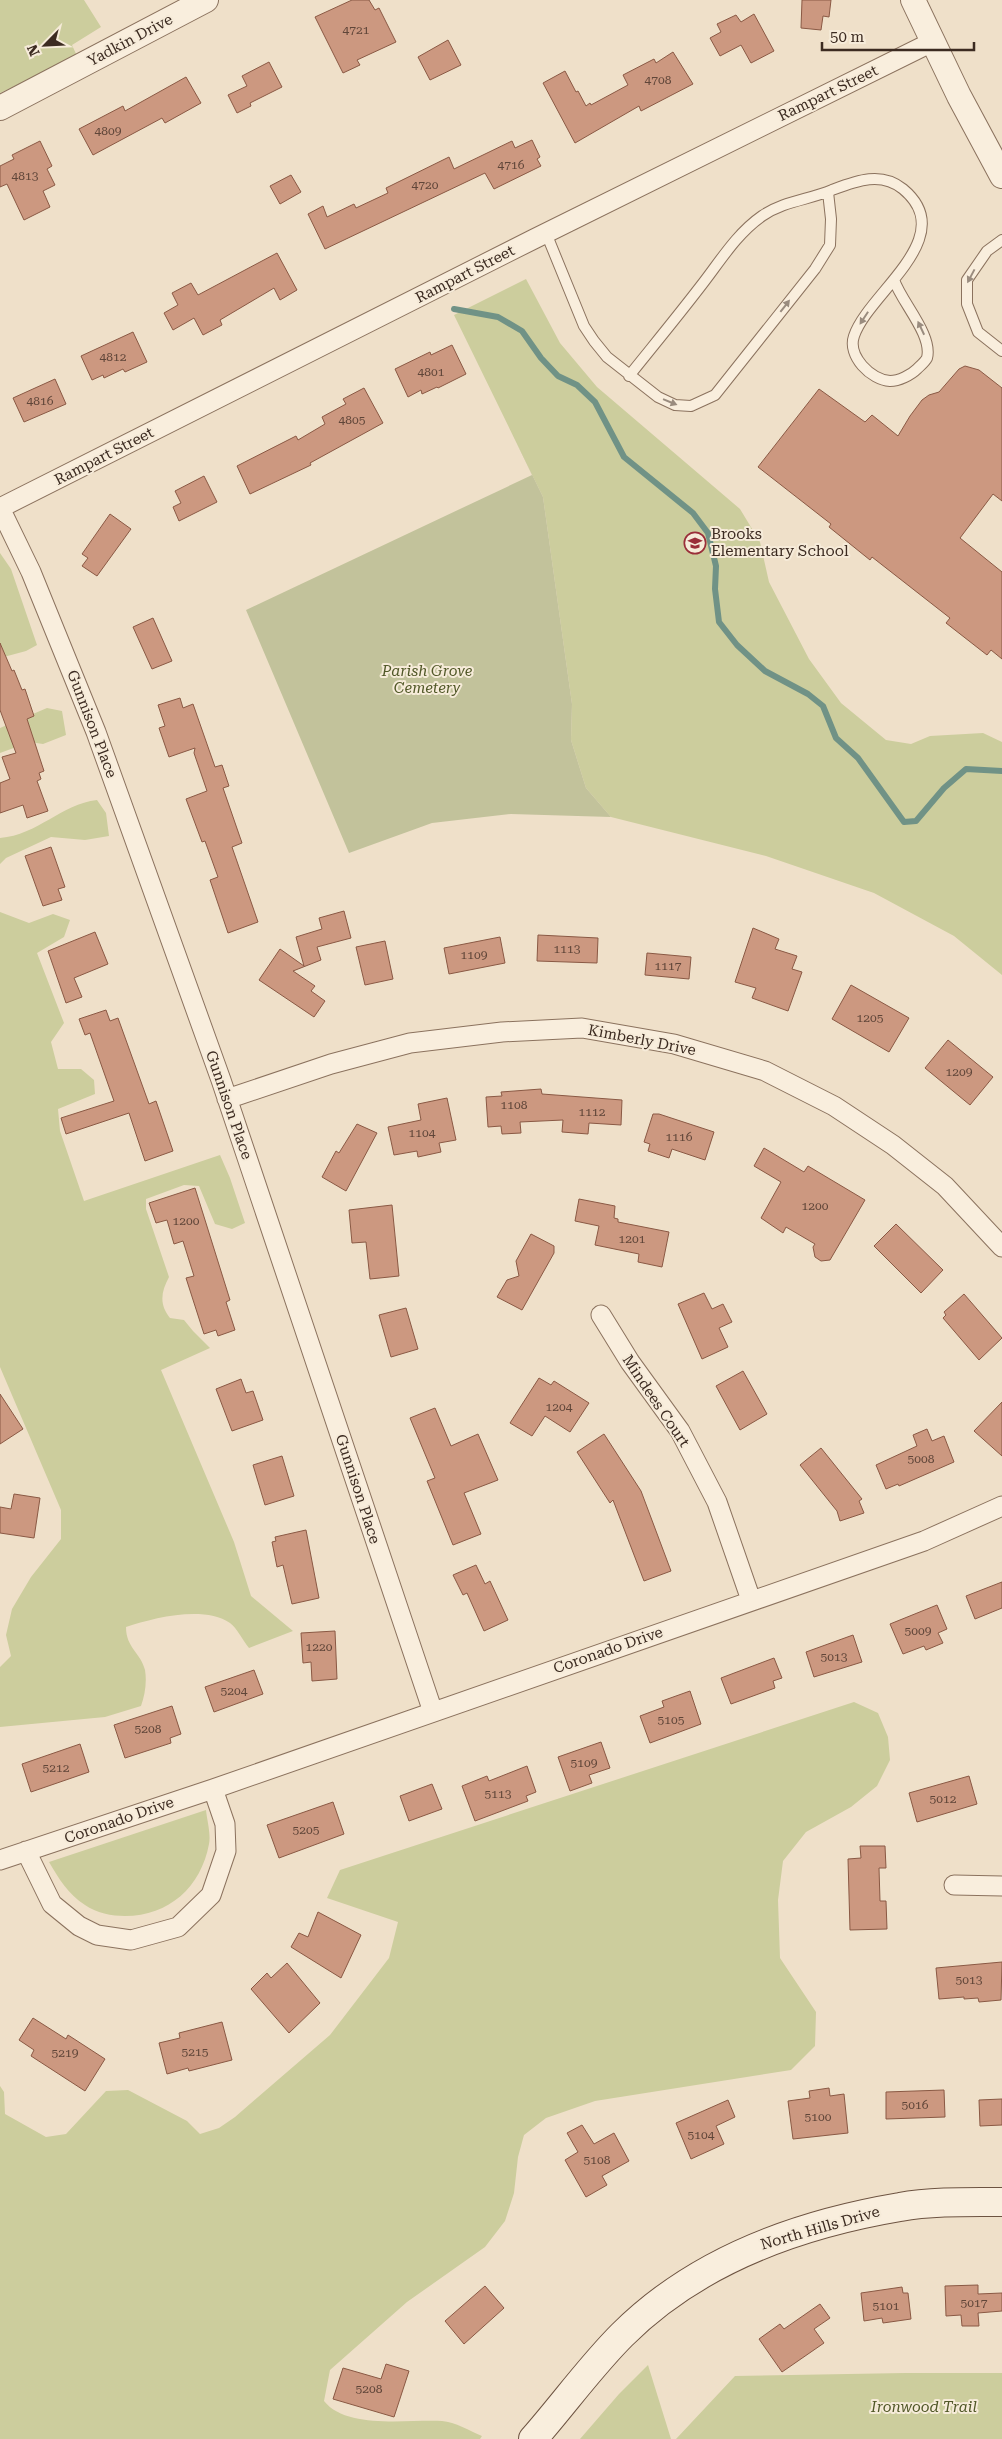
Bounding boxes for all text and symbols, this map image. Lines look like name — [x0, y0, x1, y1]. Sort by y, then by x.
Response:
street label: Yadkin Drive — [84, 10, 176, 70]
north arrow — [20, 20, 70, 70]
scale bar — [822, 20, 974, 52]
house number: 4721 — [343, 23, 370, 37]
text: 50 m — [830, 28, 865, 46]
text: N — [24, 42, 43, 58]
street label: Rampart Street — [775, 61, 881, 125]
house number: 4708 — [645, 73, 672, 87]
house number: 4809 — [95, 124, 122, 138]
house number: 4716 — [498, 158, 525, 172]
house number: 4813 — [12, 169, 39, 183]
house number: 4720 — [412, 178, 439, 192]
street label: Rampart Street — [412, 241, 518, 307]
one-way arrow — [967, 269, 975, 284]
one-way arrow — [780, 300, 791, 313]
one-way arrow — [860, 311, 869, 325]
one-way arrow — [916, 321, 924, 335]
house number: 4812 — [100, 350, 127, 364]
house number: 4801 — [418, 365, 445, 379]
house number: 4816 — [27, 394, 54, 408]
one-way arrow — [663, 399, 677, 407]
house number: 4805 — [339, 413, 366, 427]
street label: Rampart Street — [51, 423, 157, 489]
place label: Brooks Elementary School — [711, 525, 849, 560]
school or university icon: Brooks Elementary School — [683, 531, 707, 555]
park label: Parish Grove Cemetery — [381, 662, 473, 697]
street label: Gunnison Place — [63, 668, 121, 780]
house number: 1113 — [554, 942, 581, 956]
house number: 1109 — [461, 948, 488, 962]
house number: 1117 — [655, 959, 682, 973]
house number: 1205 — [857, 1011, 884, 1025]
street label: Kimberly Drive — [586, 1021, 698, 1059]
street label: Gunnison Place — [202, 1048, 256, 1162]
house number: 1209 — [946, 1065, 973, 1079]
house number: 1108 — [501, 1098, 528, 1112]
house number: 1112 — [579, 1105, 606, 1119]
house number: 1104 — [409, 1126, 436, 1140]
house number: 1116 — [666, 1130, 693, 1144]
house number: 1200 — [802, 1199, 829, 1213]
house number: 1200 — [173, 1214, 200, 1228]
house number: 1201 — [619, 1232, 646, 1246]
street label: Mindees Court — [619, 1352, 694, 1451]
house number: 1204 — [546, 1400, 573, 1414]
street label: Gunnison Place — [332, 1432, 384, 1546]
house number: 5008 — [908, 1452, 935, 1466]
street label: Coronado Drive — [551, 1623, 665, 1677]
house number: 5009 — [905, 1624, 932, 1638]
house number: 1220 — [306, 1640, 333, 1654]
house number: 5013 — [821, 1650, 848, 1664]
house number: 5204 — [221, 1684, 248, 1698]
house number: 5105 — [658, 1713, 685, 1727]
house number: 5208 — [135, 1722, 162, 1736]
house number: 5109 — [571, 1756, 598, 1770]
house number: 5212 — [43, 1761, 70, 1775]
house number: 5113 — [485, 1787, 512, 1801]
house number: 5012 — [930, 1792, 957, 1806]
street label: Coronado Drive — [62, 1793, 176, 1847]
house number: 5205 — [293, 1823, 320, 1837]
house number: 5013 — [956, 1973, 983, 1987]
house number: 5215 — [182, 2045, 209, 2059]
house number: 5219 — [52, 2046, 79, 2060]
house number: 5016 — [902, 2098, 929, 2112]
house number: 5100 — [805, 2110, 832, 2124]
house number: 5104 — [688, 2128, 715, 2142]
house number: 5108 — [584, 2153, 611, 2167]
street label: North Hills Drive — [758, 2202, 882, 2254]
house number: 5017 — [961, 2296, 988, 2310]
house number: 5101 — [873, 2299, 900, 2313]
house number: 5208 — [356, 2382, 383, 2396]
park label: Ironwood Trail — [870, 2398, 977, 2416]

